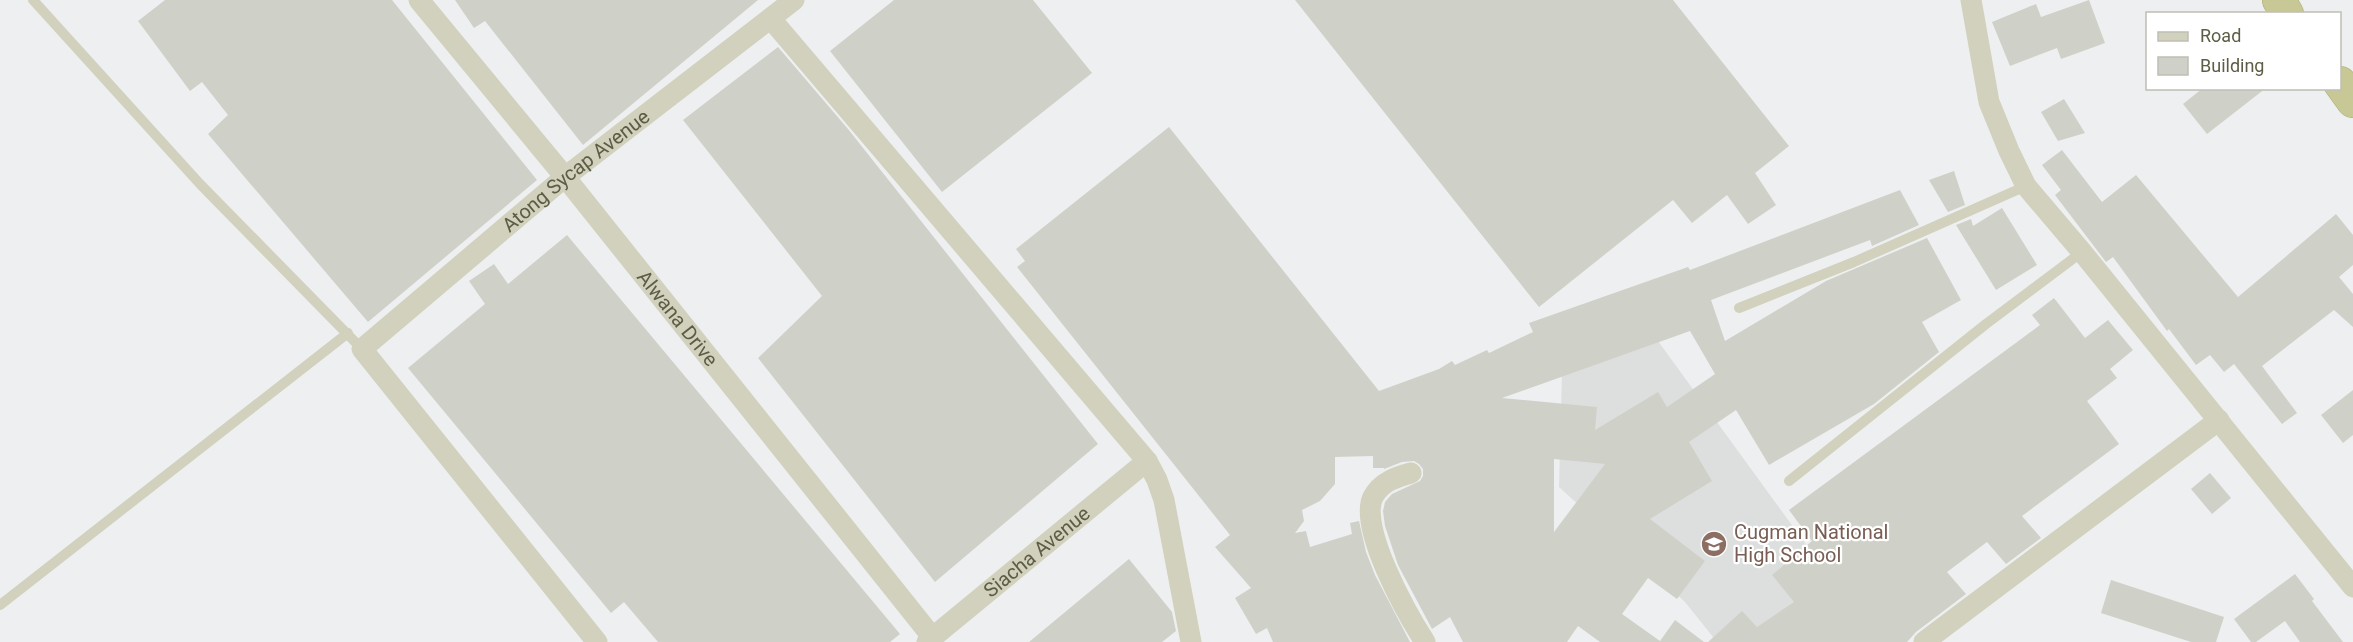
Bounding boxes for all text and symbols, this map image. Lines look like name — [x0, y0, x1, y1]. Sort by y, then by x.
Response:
legend — [2146, 12, 2341, 90]
text: Road — [2200, 25, 2241, 46]
text: Building — [2200, 55, 2264, 76]
street label: Atong Sycap Avenue — [497, 104, 654, 237]
street label: Alwana Drive — [632, 265, 723, 371]
street label: Siacha Avenue — [979, 501, 1095, 602]
place label: Cugman National High School — [1734, 520, 1888, 567]
school or university icon: Cugman National High School — [1699, 529, 1729, 559]

